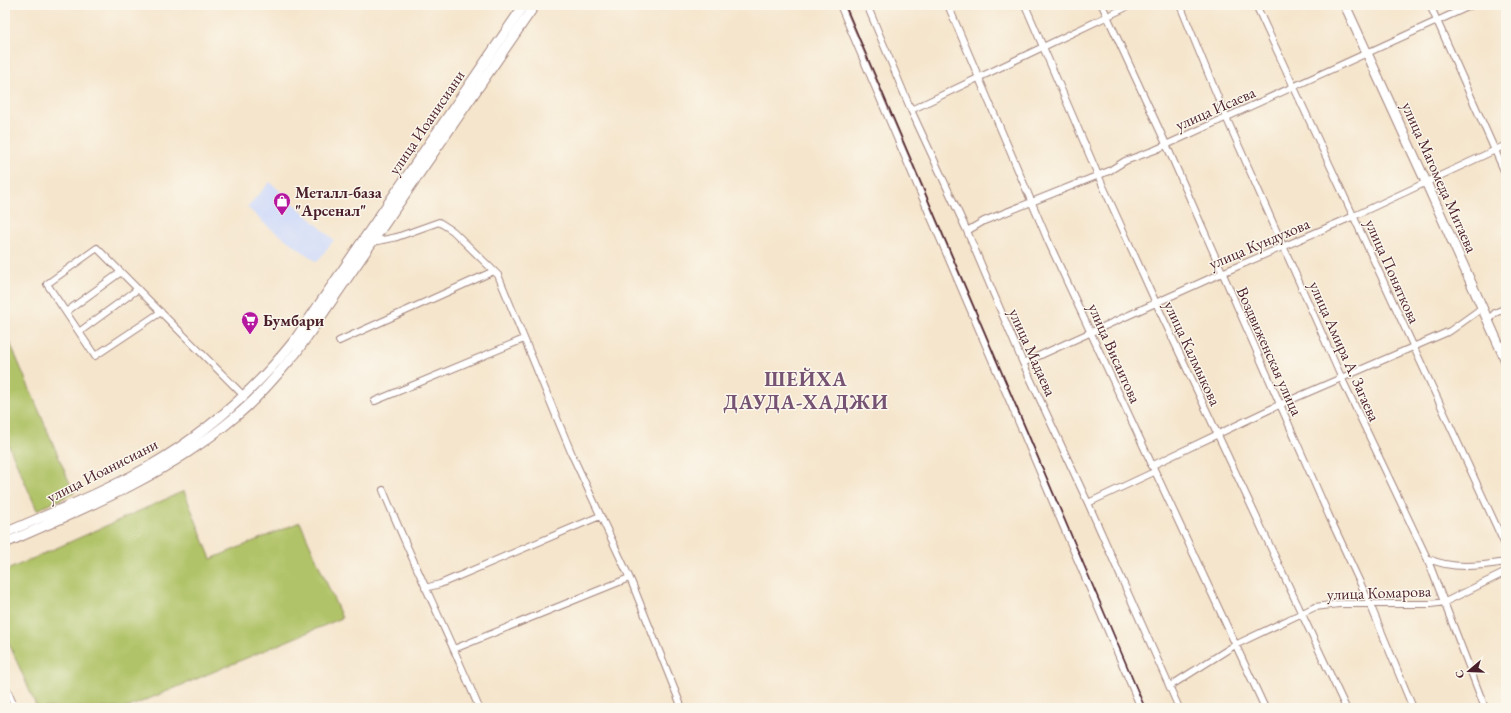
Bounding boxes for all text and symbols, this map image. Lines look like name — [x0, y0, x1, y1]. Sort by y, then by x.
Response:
street label: улица Иоанисиани — [384, 65, 470, 179]
street label: улица Исаева — [1172, 81, 1259, 135]
street label: улица Магомеда Митаева — [1397, 99, 1482, 256]
place label: Металл-база "Арсенал" — [295, 182, 383, 221]
shop icon: Металл-база "Арсенал" — [272, 191, 292, 216]
street label: улица Кундухова — [1206, 213, 1313, 274]
street label: улица Поняткова — [1360, 216, 1425, 327]
street label: улица Амира А. Загаева — [1304, 278, 1385, 425]
street label: Воздвиженская улица — [1232, 284, 1308, 419]
street label: улица Калмыкова — [1159, 297, 1226, 410]
street label: улица Висаитова — [1083, 300, 1146, 407]
street label: улица Мадаева — [1004, 305, 1062, 400]
supermarket icon: Бумбари — [240, 310, 260, 335]
place label: Бумбари — [263, 310, 325, 331]
district label: ШЕЙХА ДАУДА-ХАДЖИ — [723, 366, 889, 415]
street label: улица Иоанисиани — [43, 433, 162, 508]
street label: улица Комарова — [1327, 580, 1432, 605]
north arrow — [1449, 651, 1489, 691]
text: С — [1452, 668, 1467, 680]

